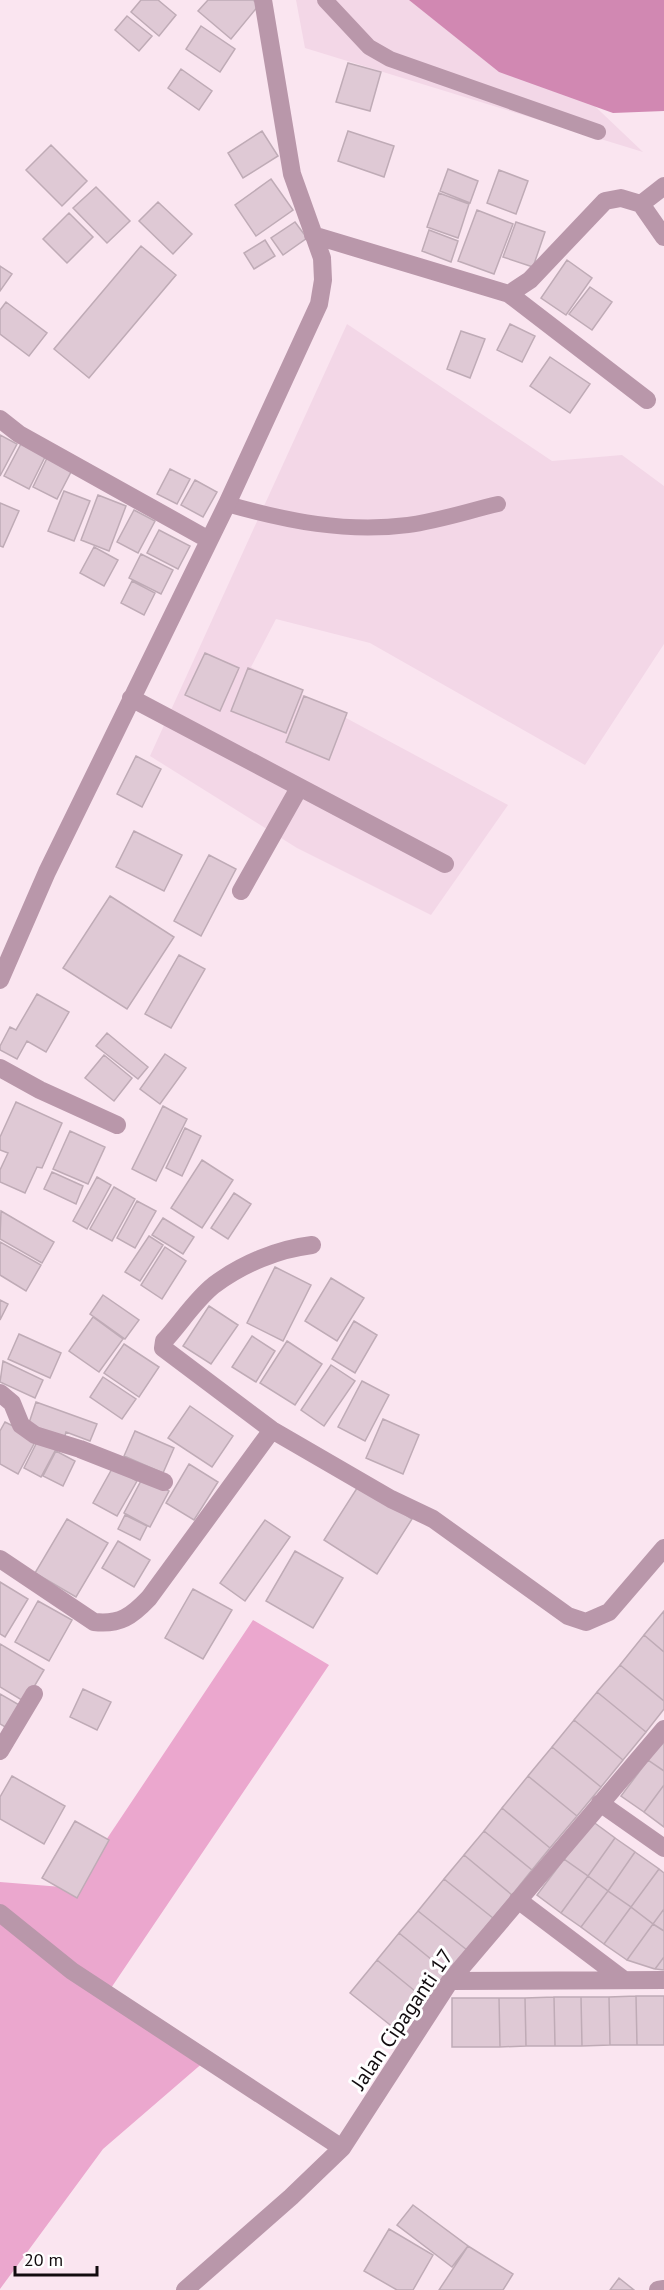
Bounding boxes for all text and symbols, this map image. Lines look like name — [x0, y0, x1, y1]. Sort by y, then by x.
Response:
street label: Jalan Cipaganti 17 — [344, 1943, 459, 2095]
scale bar — [15, 2239, 98, 2277]
text: 20 m — [24, 2248, 63, 2271]

